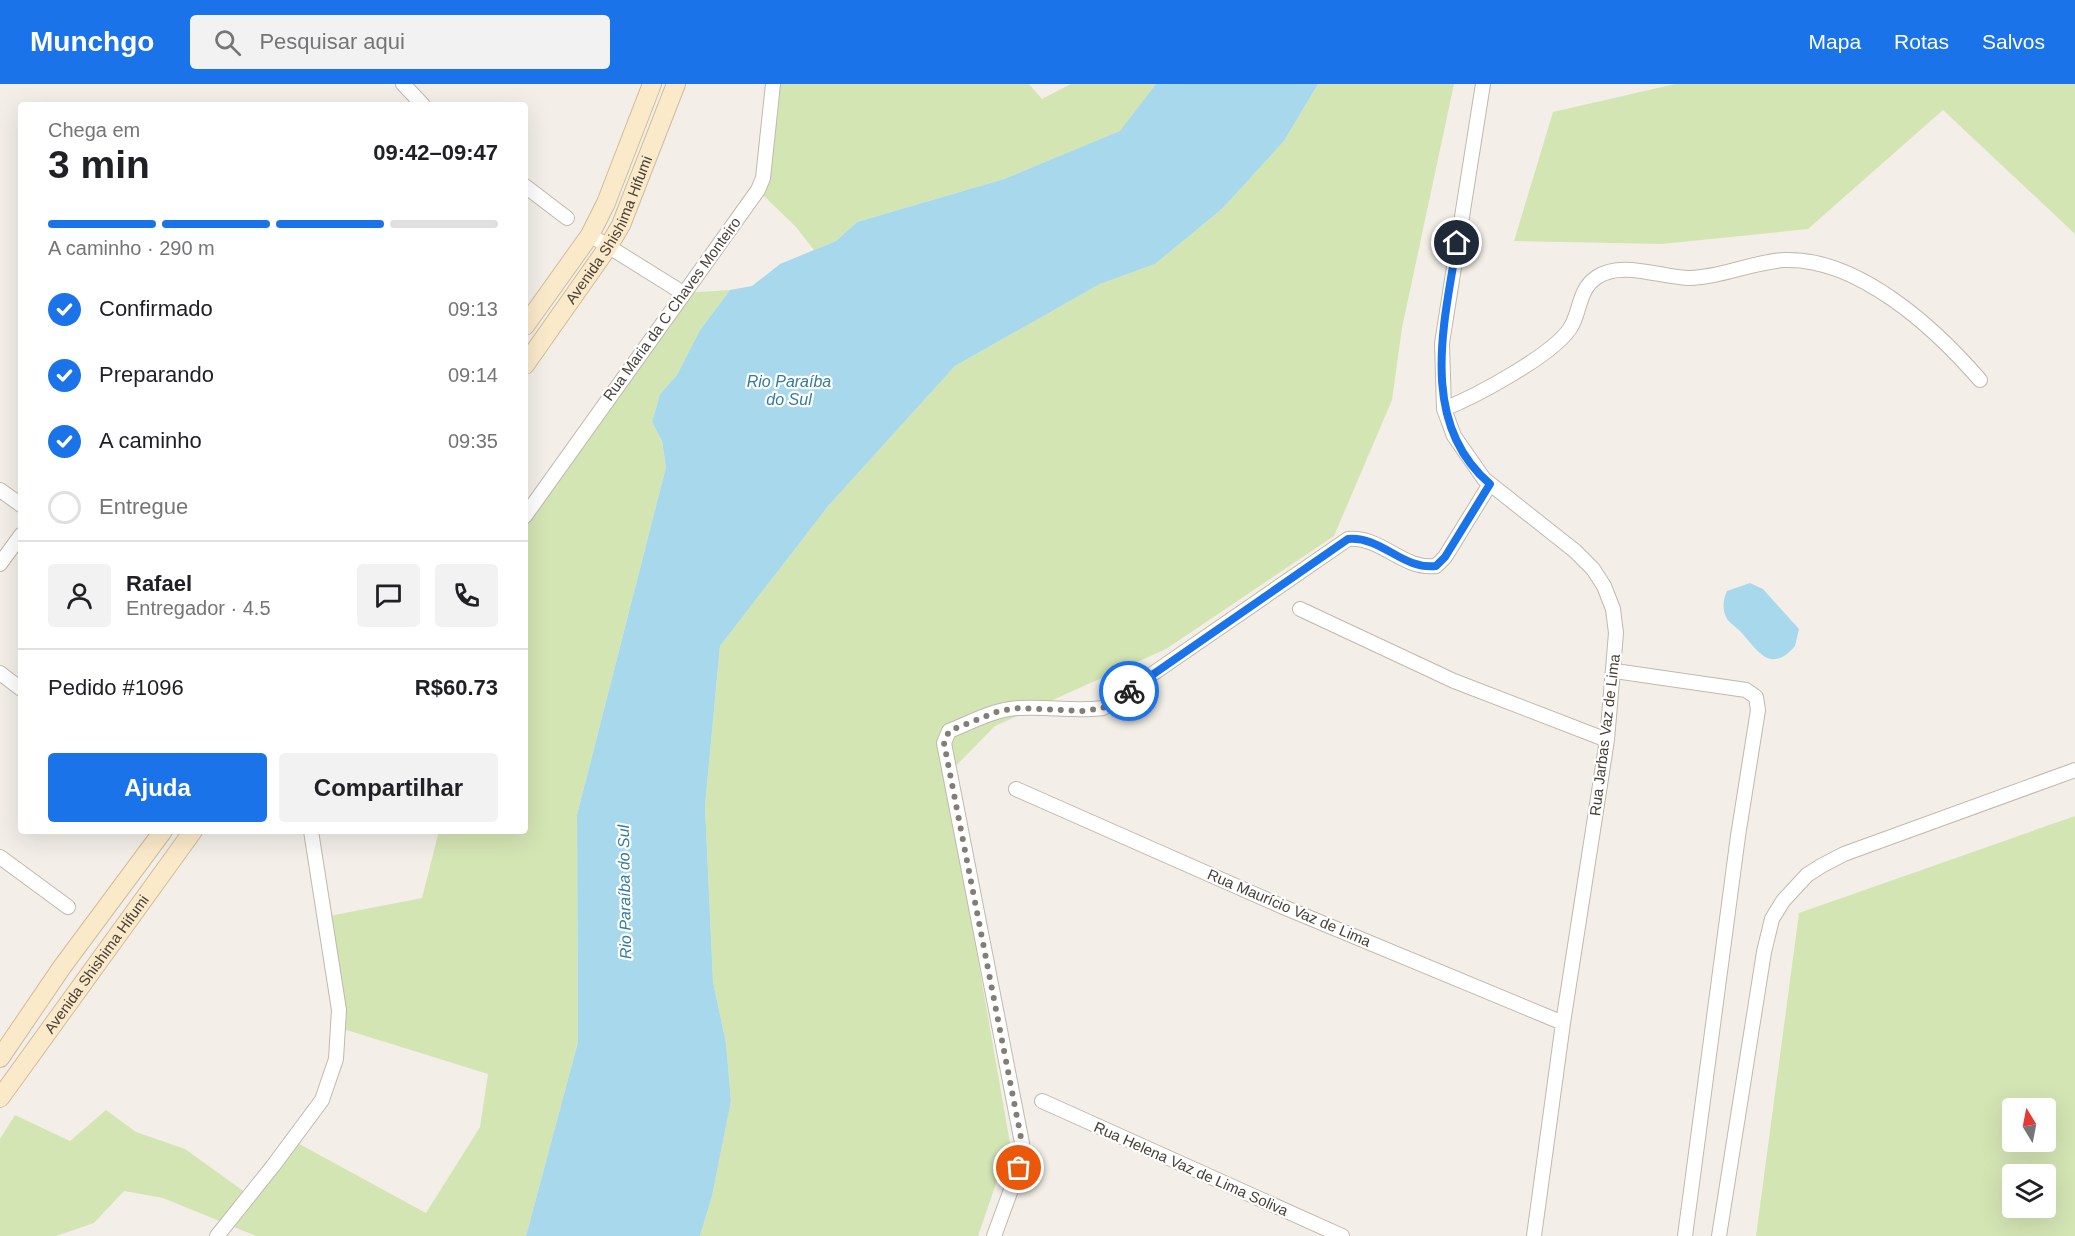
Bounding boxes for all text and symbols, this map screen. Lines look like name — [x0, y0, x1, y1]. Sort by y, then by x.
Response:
search box — [190, 15, 610, 69]
text: Munchgo — [30, 26, 154, 57]
icon: search — [211, 26, 244, 59]
text: Pesquisar aqui — [259, 29, 405, 54]
text: Mapa — [1809, 30, 1861, 53]
text: Rotas — [1894, 30, 1949, 53]
text: Salvos — [1982, 30, 2045, 53]
text: Chega em — [48, 119, 140, 141]
text: 09:42–09:47 — [373, 140, 498, 165]
text: 3 min — [48, 143, 150, 186]
street label: Avenida Shishima Hifumi — [562, 153, 655, 307]
street label: Rua Maria da C Chaves Monteiro — [599, 214, 744, 404]
pin — [1431, 217, 1482, 268]
icon: home — [1440, 226, 1473, 259]
text: A caminho · 290 m — [48, 237, 215, 259]
icon: check — [48, 293, 81, 326]
text: Confirmado — [99, 296, 213, 321]
text: 09:13 — [448, 298, 498, 320]
icon: check — [48, 359, 81, 392]
text: Preparando — [99, 362, 214, 387]
text: 09:14 — [448, 364, 498, 386]
water label: Rio Paraíba do Sul — [747, 373, 831, 408]
icon: check — [48, 425, 81, 458]
text: A caminho — [99, 428, 202, 453]
text: 09:35 — [448, 430, 498, 452]
text: Entregue — [99, 494, 188, 519]
button: person — [48, 564, 111, 627]
button: chat — [357, 564, 420, 627]
button: phone — [435, 564, 498, 627]
text: Rafael — [126, 571, 192, 596]
text: Entregador · 4.5 — [126, 597, 271, 619]
street label: Rua Jarbas Vaz de Lima — [1586, 652, 1623, 817]
courier — [1099, 661, 1159, 721]
text: Pedido #1096 — [48, 675, 184, 700]
text: R$60.73 — [415, 675, 498, 700]
icon: bike — [1113, 675, 1146, 708]
button: Ajuda — [48, 753, 267, 822]
button: Compartilhar — [279, 753, 498, 822]
water label: Rio Paraíba do Sul — [615, 824, 634, 959]
street label: Rua Maurício Vaz de Lima — [1205, 865, 1374, 950]
street label: Avenida Shishima Hifumi — [41, 892, 152, 1036]
north arrow — [2002, 1098, 2056, 1152]
map controls — [2002, 1098, 2056, 1218]
street label: Rua Helena Vaz de Lima Soliva — [1092, 1118, 1291, 1219]
pin — [993, 1142, 1044, 1193]
icon: bag — [1002, 1151, 1035, 1184]
button: layers — [2002, 1164, 2056, 1218]

